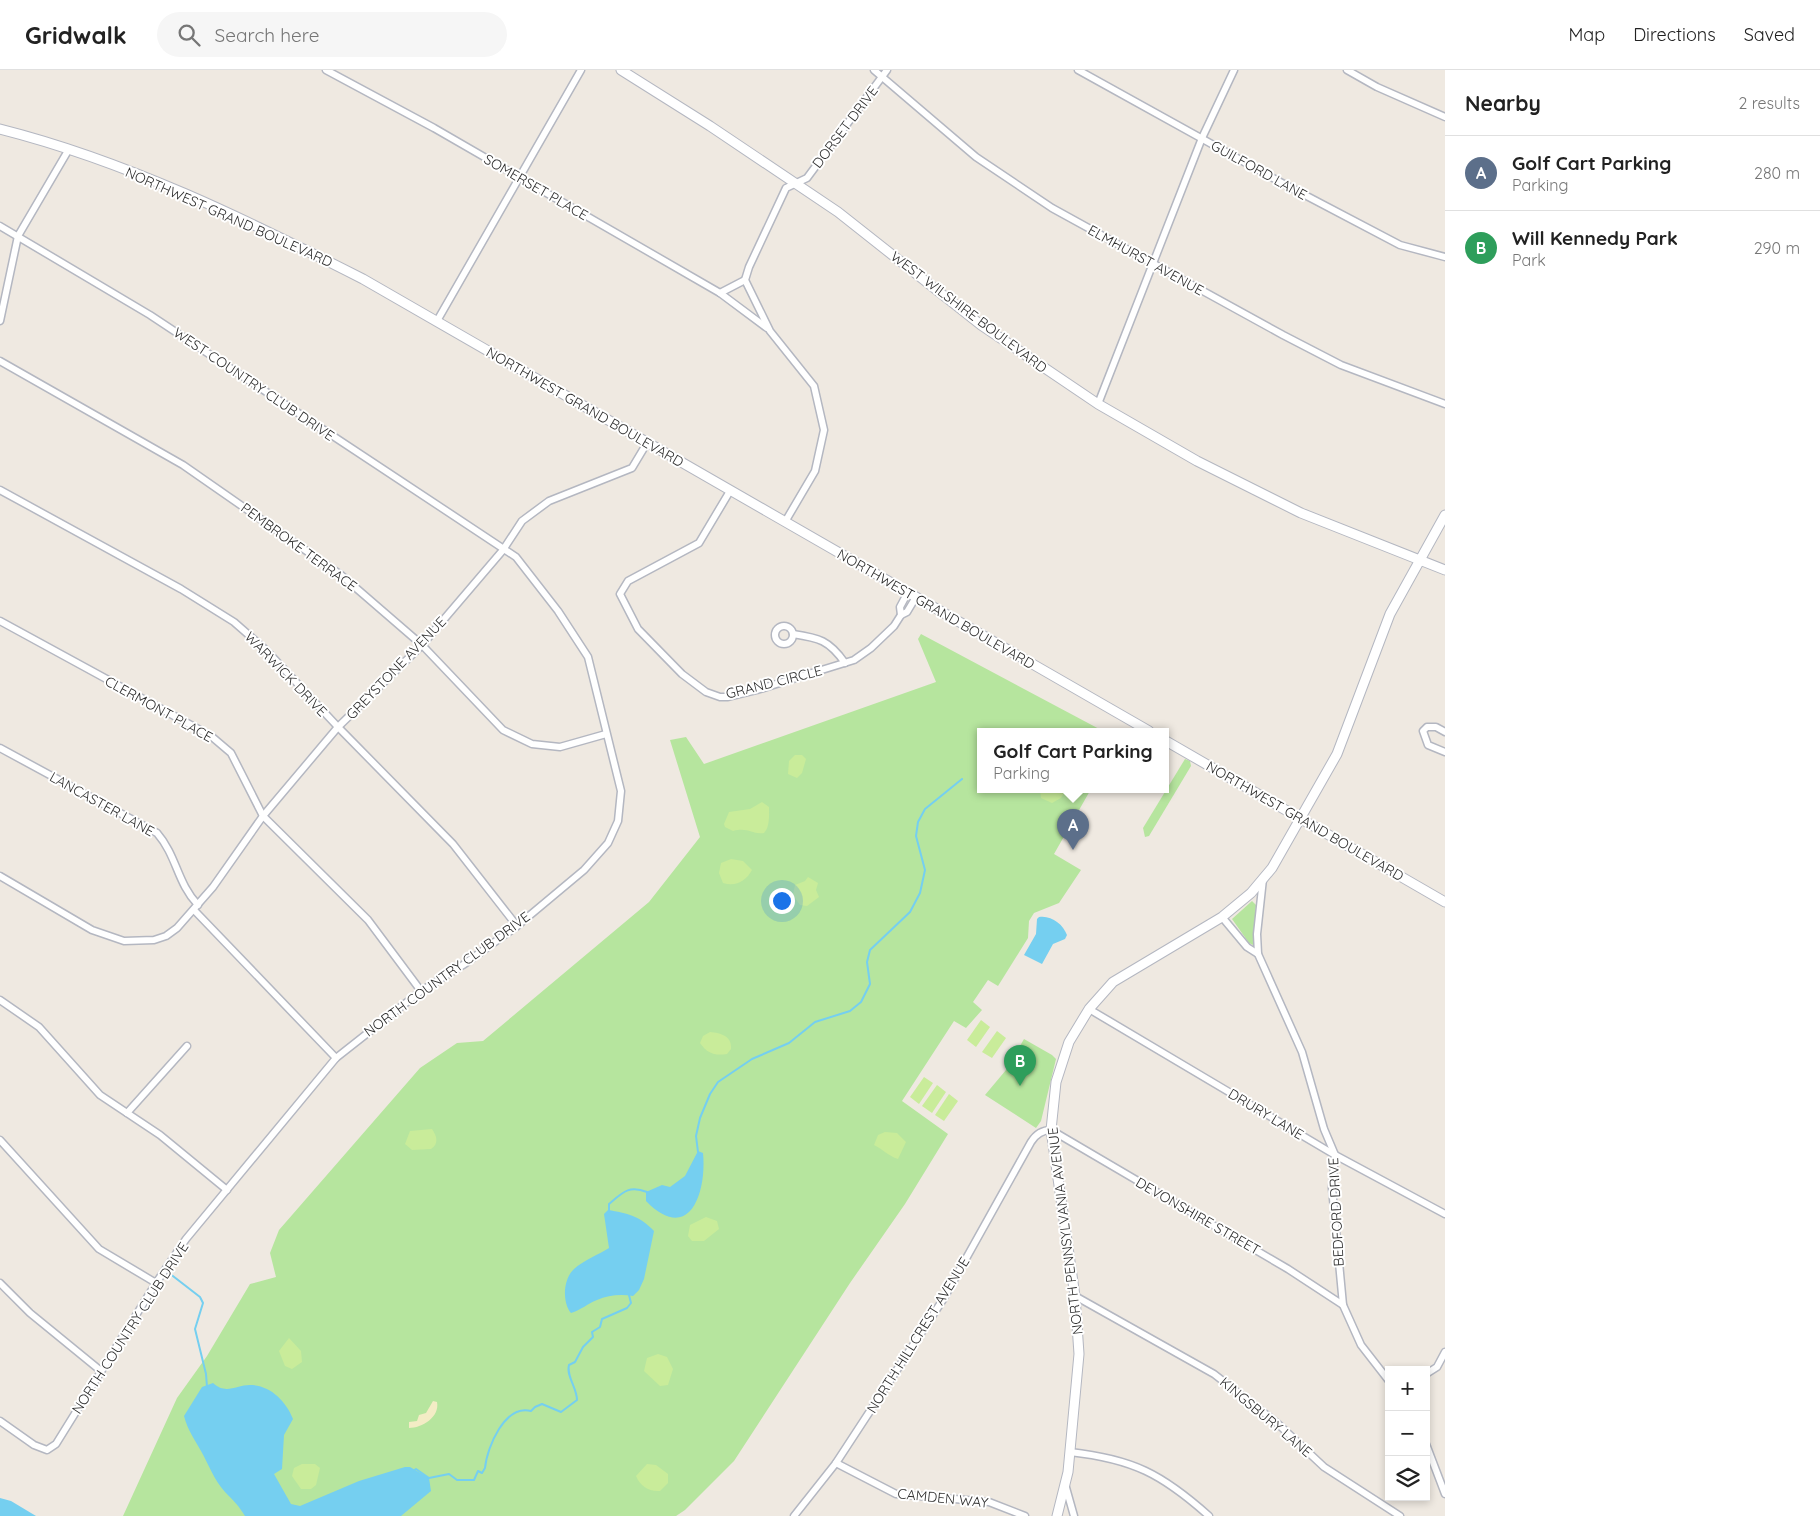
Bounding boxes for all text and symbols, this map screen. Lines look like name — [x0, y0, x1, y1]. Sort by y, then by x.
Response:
search box — [157, 12, 507, 57]
text: Gridwalk — [25, 20, 127, 50]
icon: search — [175, 21, 203, 49]
text: Search here — [215, 23, 319, 47]
text: Map — [1568, 23, 1605, 46]
text: Directions — [1633, 23, 1716, 46]
text: Saved — [1744, 23, 1795, 46]
street label: DORSET DRIVE — [808, 82, 882, 172]
text: Nearby — [1465, 90, 1541, 116]
text: 2 results — [1738, 93, 1800, 113]
street label: GUILFORD LANE — [1208, 136, 1310, 204]
street label: SOMERSET PLACE — [481, 150, 591, 224]
text: Golf Cart Parking — [1512, 151, 1671, 175]
street label: NORTHWEST GRAND BOULEVARD — [123, 163, 335, 271]
text: A — [1476, 163, 1486, 183]
text: 280 m — [1754, 163, 1800, 183]
text: Parking — [1512, 175, 1569, 195]
street label: ELMHURST AVENUE — [1085, 221, 1207, 299]
text: Will Kennedy Park — [1512, 226, 1678, 250]
text: B — [1476, 238, 1486, 258]
text: 290 m — [1754, 238, 1800, 258]
street label: WEST WILSHIRE BOULEVARD — [887, 247, 1051, 377]
text: Park — [1512, 250, 1546, 270]
street label: WEST COUNTRY CLUB DRIVE — [170, 323, 338, 445]
street label: NORTHWEST GRAND BOULEVARD — [483, 343, 687, 471]
street label: PEMBROKE TERRACE — [237, 499, 361, 595]
street label: NORTHWEST GRAND BOULEVARD — [834, 545, 1038, 673]
street label: GREYSTONE AVENUE — [342, 613, 450, 723]
street label: WARWICK DRIVE — [241, 628, 331, 720]
street label: GRAND CIRCLE — [724, 661, 824, 703]
street label: CLERMONT PLACE — [102, 672, 216, 746]
popup — [977, 728, 1169, 793]
text: Golf Cart Parking — [993, 739, 1153, 763]
street label: NORTHWEST GRAND BOULEVARD — [1203, 757, 1407, 885]
text: Parking — [993, 763, 1050, 783]
street label: LANCASTER LANE — [46, 768, 158, 840]
pin: A — [1057, 809, 1089, 850]
your location — [769, 888, 795, 914]
street label: NORTH COUNTRY CLUB DRIVE — [360, 908, 534, 1040]
pin: B — [1004, 1045, 1036, 1086]
street label: DRURY LANE — [1225, 1084, 1307, 1144]
street label: NORTH PENNSYLVANIA AVENUE — [1043, 1126, 1087, 1336]
street label: BEDFORD DRIVE — [1324, 1157, 1348, 1267]
street label: DEVONSHIRE STREET — [1133, 1173, 1263, 1259]
street label: NORTH COUNTRY CLUB DRIVE — [68, 1239, 192, 1417]
street label: NORTH HILLCREST AVENUE — [863, 1254, 973, 1416]
map controls — [1385, 1366, 1430, 1501]
button: + — [1385, 1366, 1430, 1411]
street label: KINGSBURY LANE — [1216, 1373, 1316, 1461]
button: − — [1385, 1411, 1430, 1456]
button: layers — [1385, 1456, 1430, 1501]
street label: CAMDEN WAY — [897, 1484, 990, 1512]

